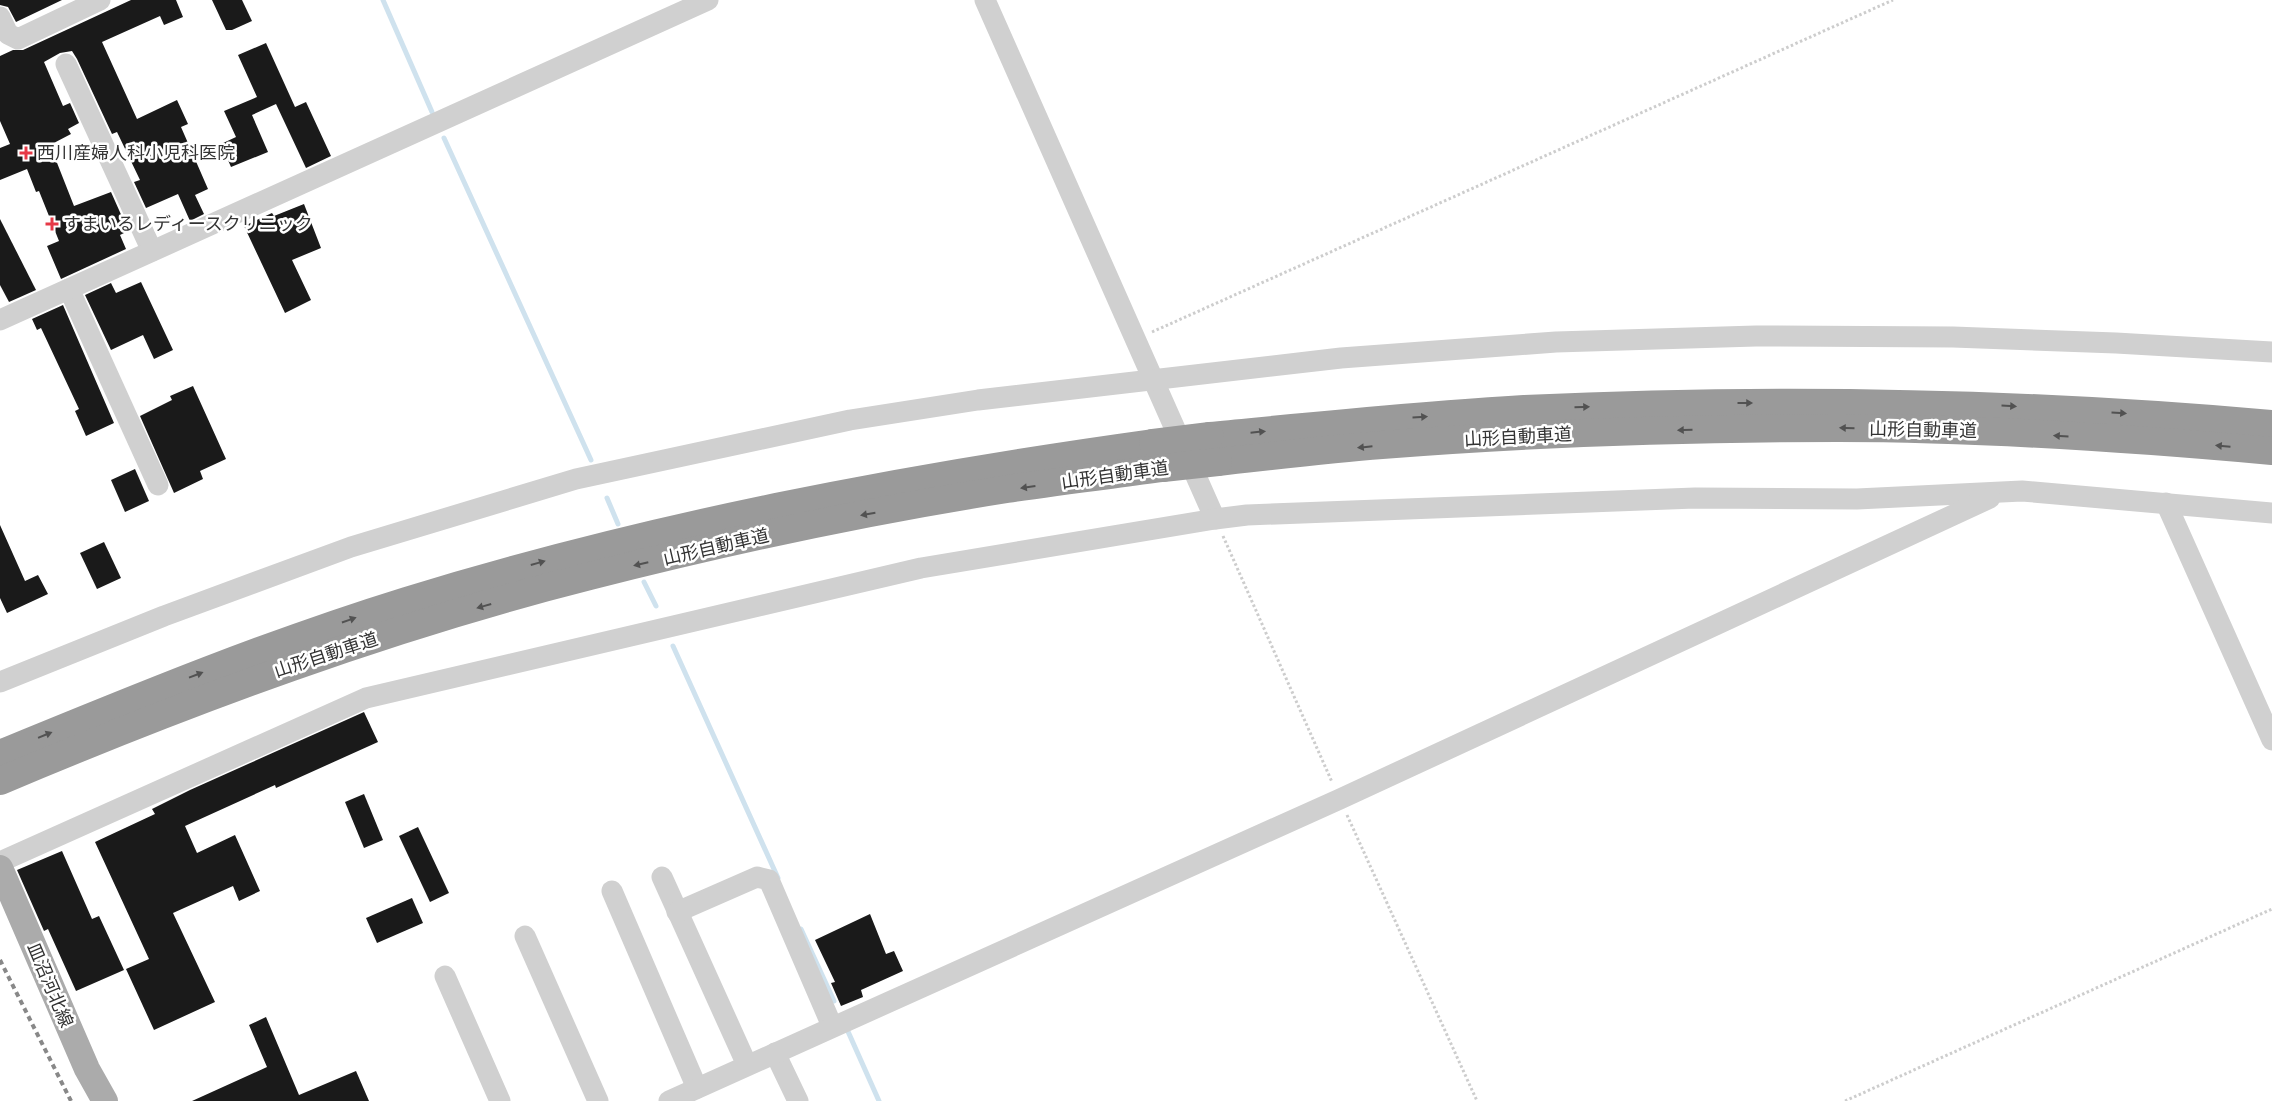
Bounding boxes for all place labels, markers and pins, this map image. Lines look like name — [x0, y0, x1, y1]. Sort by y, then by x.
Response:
place label: 西川産婦人科小児科医院 — [37, 141, 235, 163]
marker: 西川産婦人科小児科医院 — [19, 146, 33, 160]
place label: すまいるレディースクリニック — [63, 212, 313, 234]
marker: すまいるレディースクリニック — [45, 217, 59, 231]

